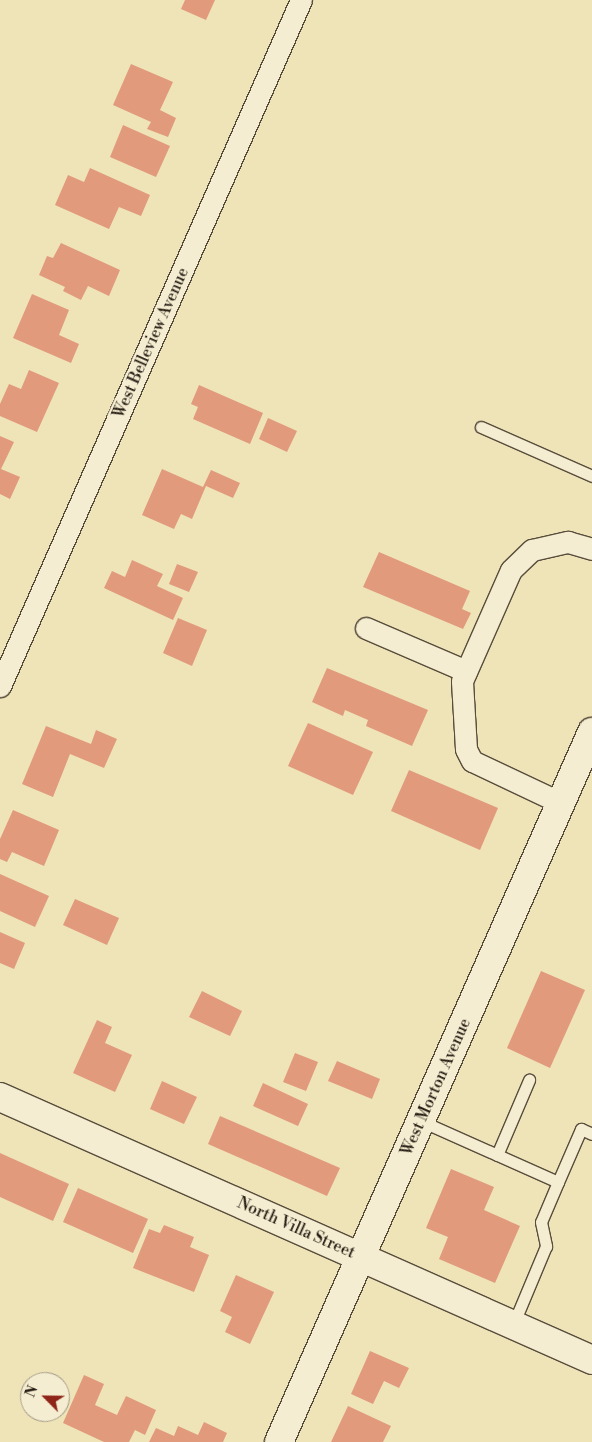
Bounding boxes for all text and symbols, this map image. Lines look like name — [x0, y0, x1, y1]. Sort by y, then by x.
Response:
street label: West Belleview Avenue — [109, 265, 193, 421]
street label: West Morton Avenue — [397, 1015, 475, 1159]
street label: North Villa Street — [234, 1193, 358, 1263]
north arrow — [20, 1372, 70, 1422]
text: N — [22, 1383, 43, 1400]

